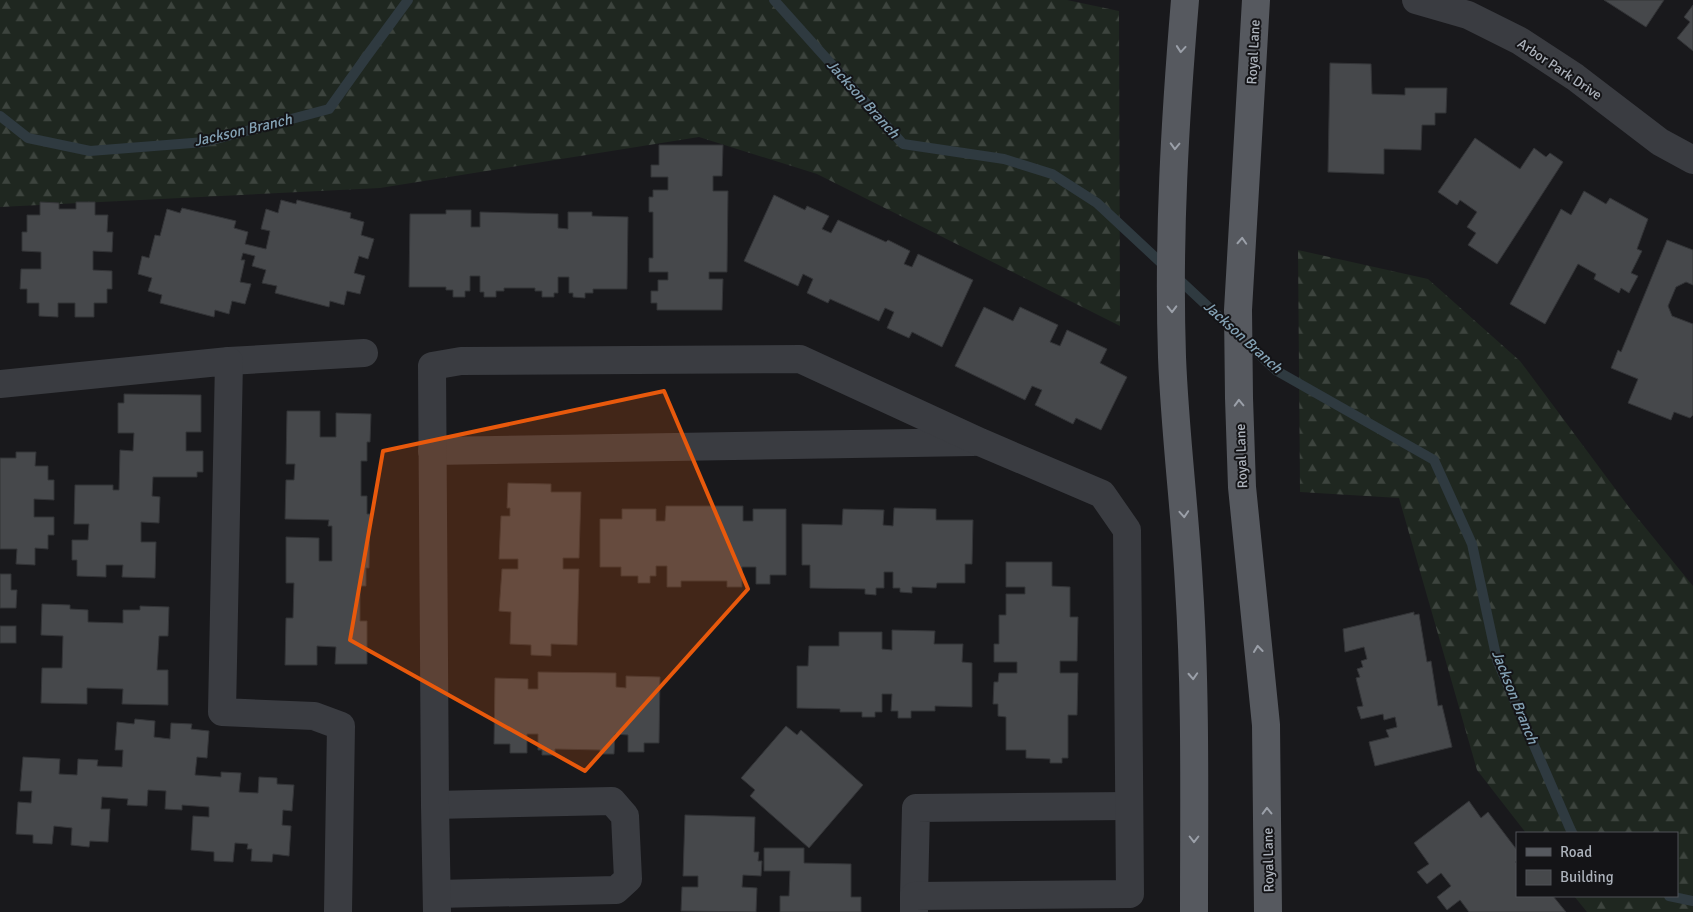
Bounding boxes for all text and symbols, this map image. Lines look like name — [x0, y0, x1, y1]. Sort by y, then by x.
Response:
street label: Royal Lane — [1243, 19, 1264, 85]
street label: Arbor Park Drive — [1514, 35, 1605, 104]
one-way arrow — [1176, 45, 1187, 53]
water label: Jackson Branch — [823, 56, 904, 143]
water label: Jackson Branch — [192, 110, 294, 150]
one-way arrow — [1170, 142, 1180, 150]
one-way arrow — [1236, 236, 1247, 244]
water label: Jackson Branch — [1200, 297, 1287, 378]
one-way arrow — [1167, 305, 1177, 313]
one-way arrow — [1234, 399, 1244, 406]
street label: Royal Lane — [1232, 423, 1251, 489]
one-way arrow — [1178, 510, 1189, 518]
one-way arrow — [1253, 644, 1264, 652]
water label: Jackson Branch — [1488, 647, 1542, 747]
one-way arrow — [1188, 673, 1199, 681]
one-way arrow — [1262, 807, 1272, 814]
street label: Royal Lane — [1259, 827, 1278, 893]
legend — [1516, 832, 1678, 897]
one-way arrow — [1189, 836, 1199, 843]
text: Road — [1560, 843, 1592, 861]
text: Building — [1560, 868, 1614, 886]

